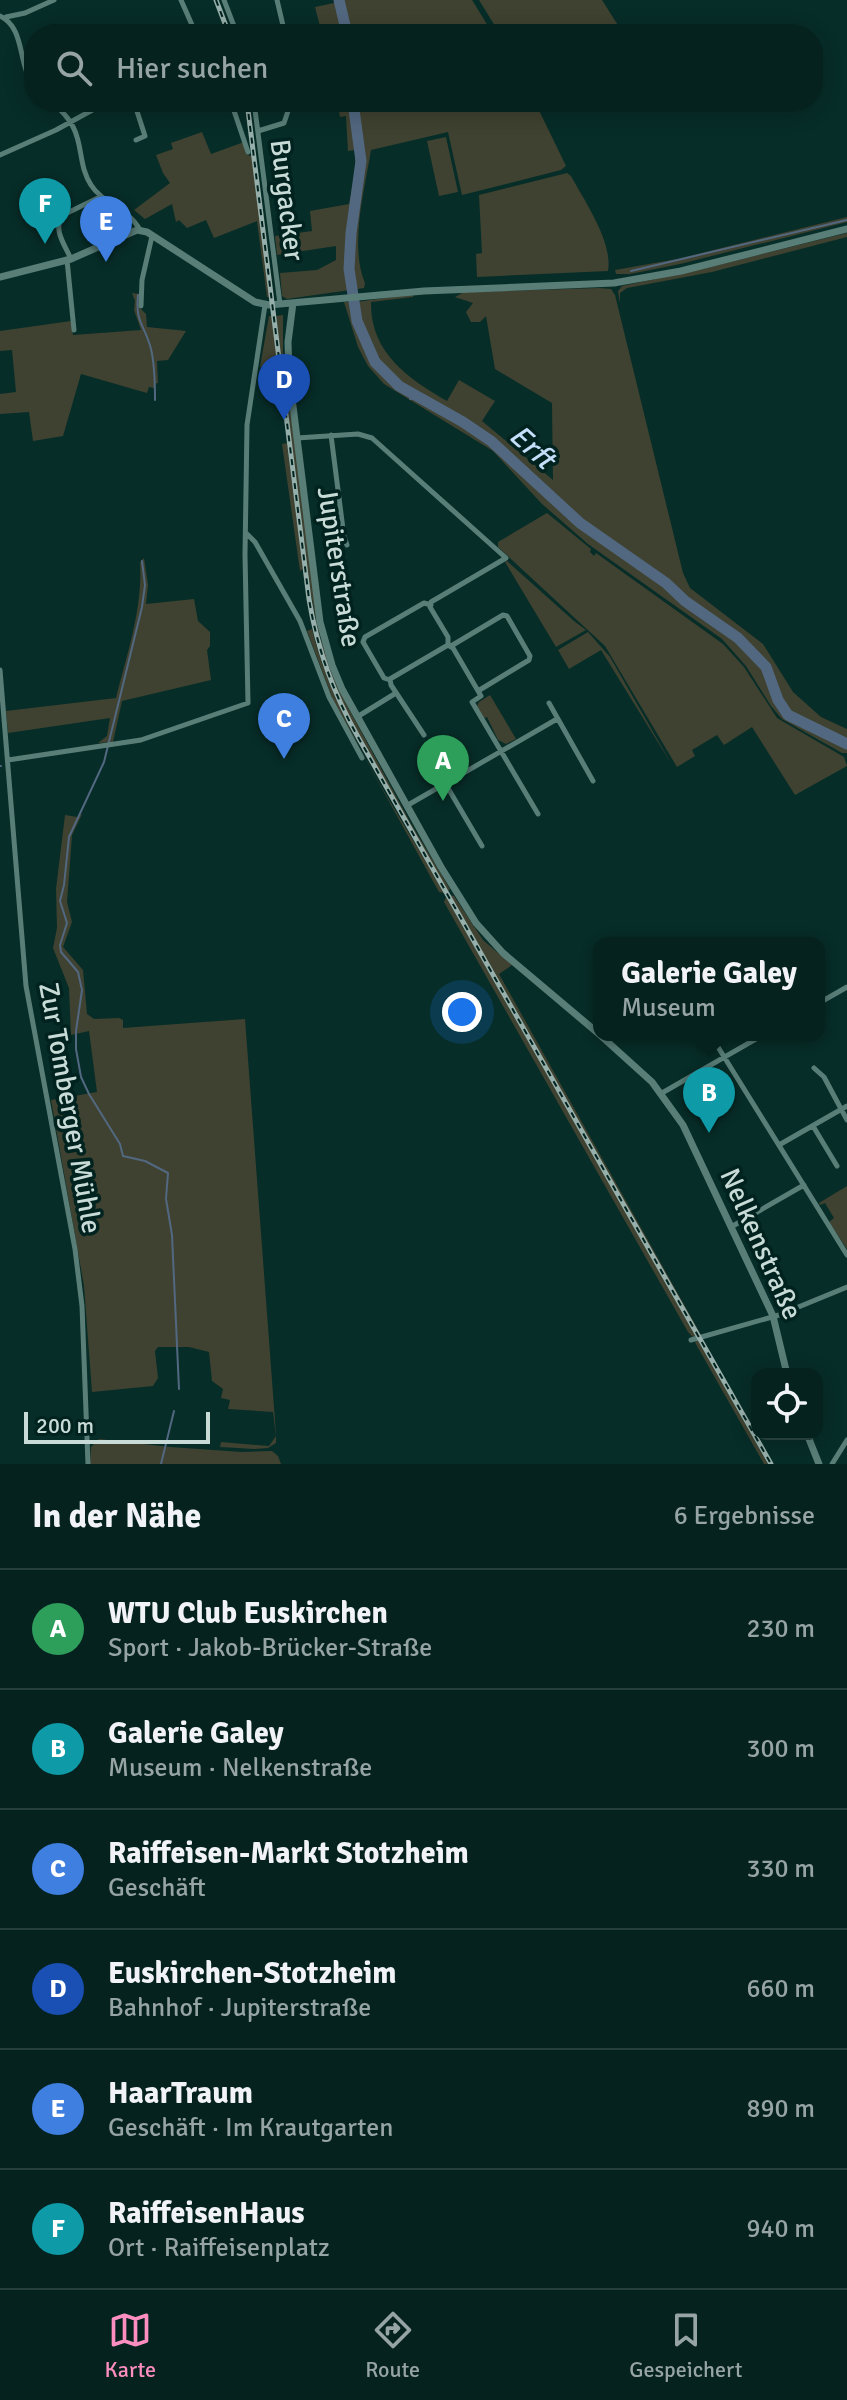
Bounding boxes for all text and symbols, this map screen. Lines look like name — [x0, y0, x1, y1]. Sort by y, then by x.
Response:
search box — [24, 24, 823, 112]
icon: search — [52, 46, 96, 90]
text: Hier suchen — [116, 50, 268, 87]
street label: Burgacker — [263, 137, 311, 263]
pin: F — [19, 178, 71, 244]
pin: E — [80, 196, 132, 262]
pin: D — [258, 354, 310, 420]
water label: Erft — [502, 417, 565, 479]
street label: Jupiterstraße — [310, 484, 368, 650]
pin: C — [258, 693, 310, 759]
pin: A — [417, 735, 469, 801]
popup — [593, 937, 825, 1041]
text: Galerie Galey — [621, 955, 797, 992]
street label: Zur Tomberger Mühle — [31, 980, 109, 1236]
your location — [442, 992, 482, 1032]
text: Museum — [621, 992, 716, 1024]
pin: B — [683, 1067, 735, 1133]
street label: Nelkenstraße — [713, 1163, 809, 1325]
map controls — [751, 1368, 823, 1440]
button: locate — [751, 1368, 823, 1440]
scale bar — [24, 1408, 210, 1444]
text: 200 m — [36, 1412, 94, 1439]
text: In der Nähe — [32, 1495, 201, 1537]
text: 6 Ergebnisse — [674, 1500, 815, 1532]
text: WTU Club Euskirchen — [108, 1595, 388, 1632]
text: A — [50, 1613, 66, 1645]
text: 230 m — [746, 1613, 815, 1645]
text: Sport · Jakob-Brücker-Straße — [108, 1632, 432, 1664]
text: Galerie Galey — [108, 1715, 284, 1752]
text: B — [50, 1733, 66, 1765]
text: 300 m — [746, 1733, 815, 1765]
text: Museum · Nelkenstraße — [108, 1752, 372, 1784]
text: Raiffeisen-Markt Stotzheim — [108, 1835, 469, 1872]
text: C — [50, 1853, 66, 1885]
text: 330 m — [746, 1853, 815, 1885]
text: Geschäft — [108, 1872, 206, 1904]
text: Euskirchen-Stotzheim — [108, 1955, 397, 1992]
text: D — [49, 1973, 67, 2005]
text: 660 m — [746, 1973, 815, 2005]
text: Bahnhof · Jupiterstraße — [108, 1992, 371, 2024]
text: HaarTraum — [108, 2075, 253, 2112]
text: E — [51, 2093, 65, 2125]
text: 890 m — [746, 2093, 815, 2125]
text: Geschäft · Im Krautgarten — [108, 2112, 393, 2144]
text: RaiffeisenHaus — [108, 2195, 305, 2232]
text: F — [51, 2213, 65, 2245]
text: 940 m — [746, 2213, 815, 2245]
text: Ort · Raiffeisenplatz — [108, 2232, 330, 2264]
tab: Karte — [105, 2308, 156, 2383]
tab: Route — [365, 2308, 420, 2383]
tab: Gespeichert — [629, 2308, 742, 2383]

